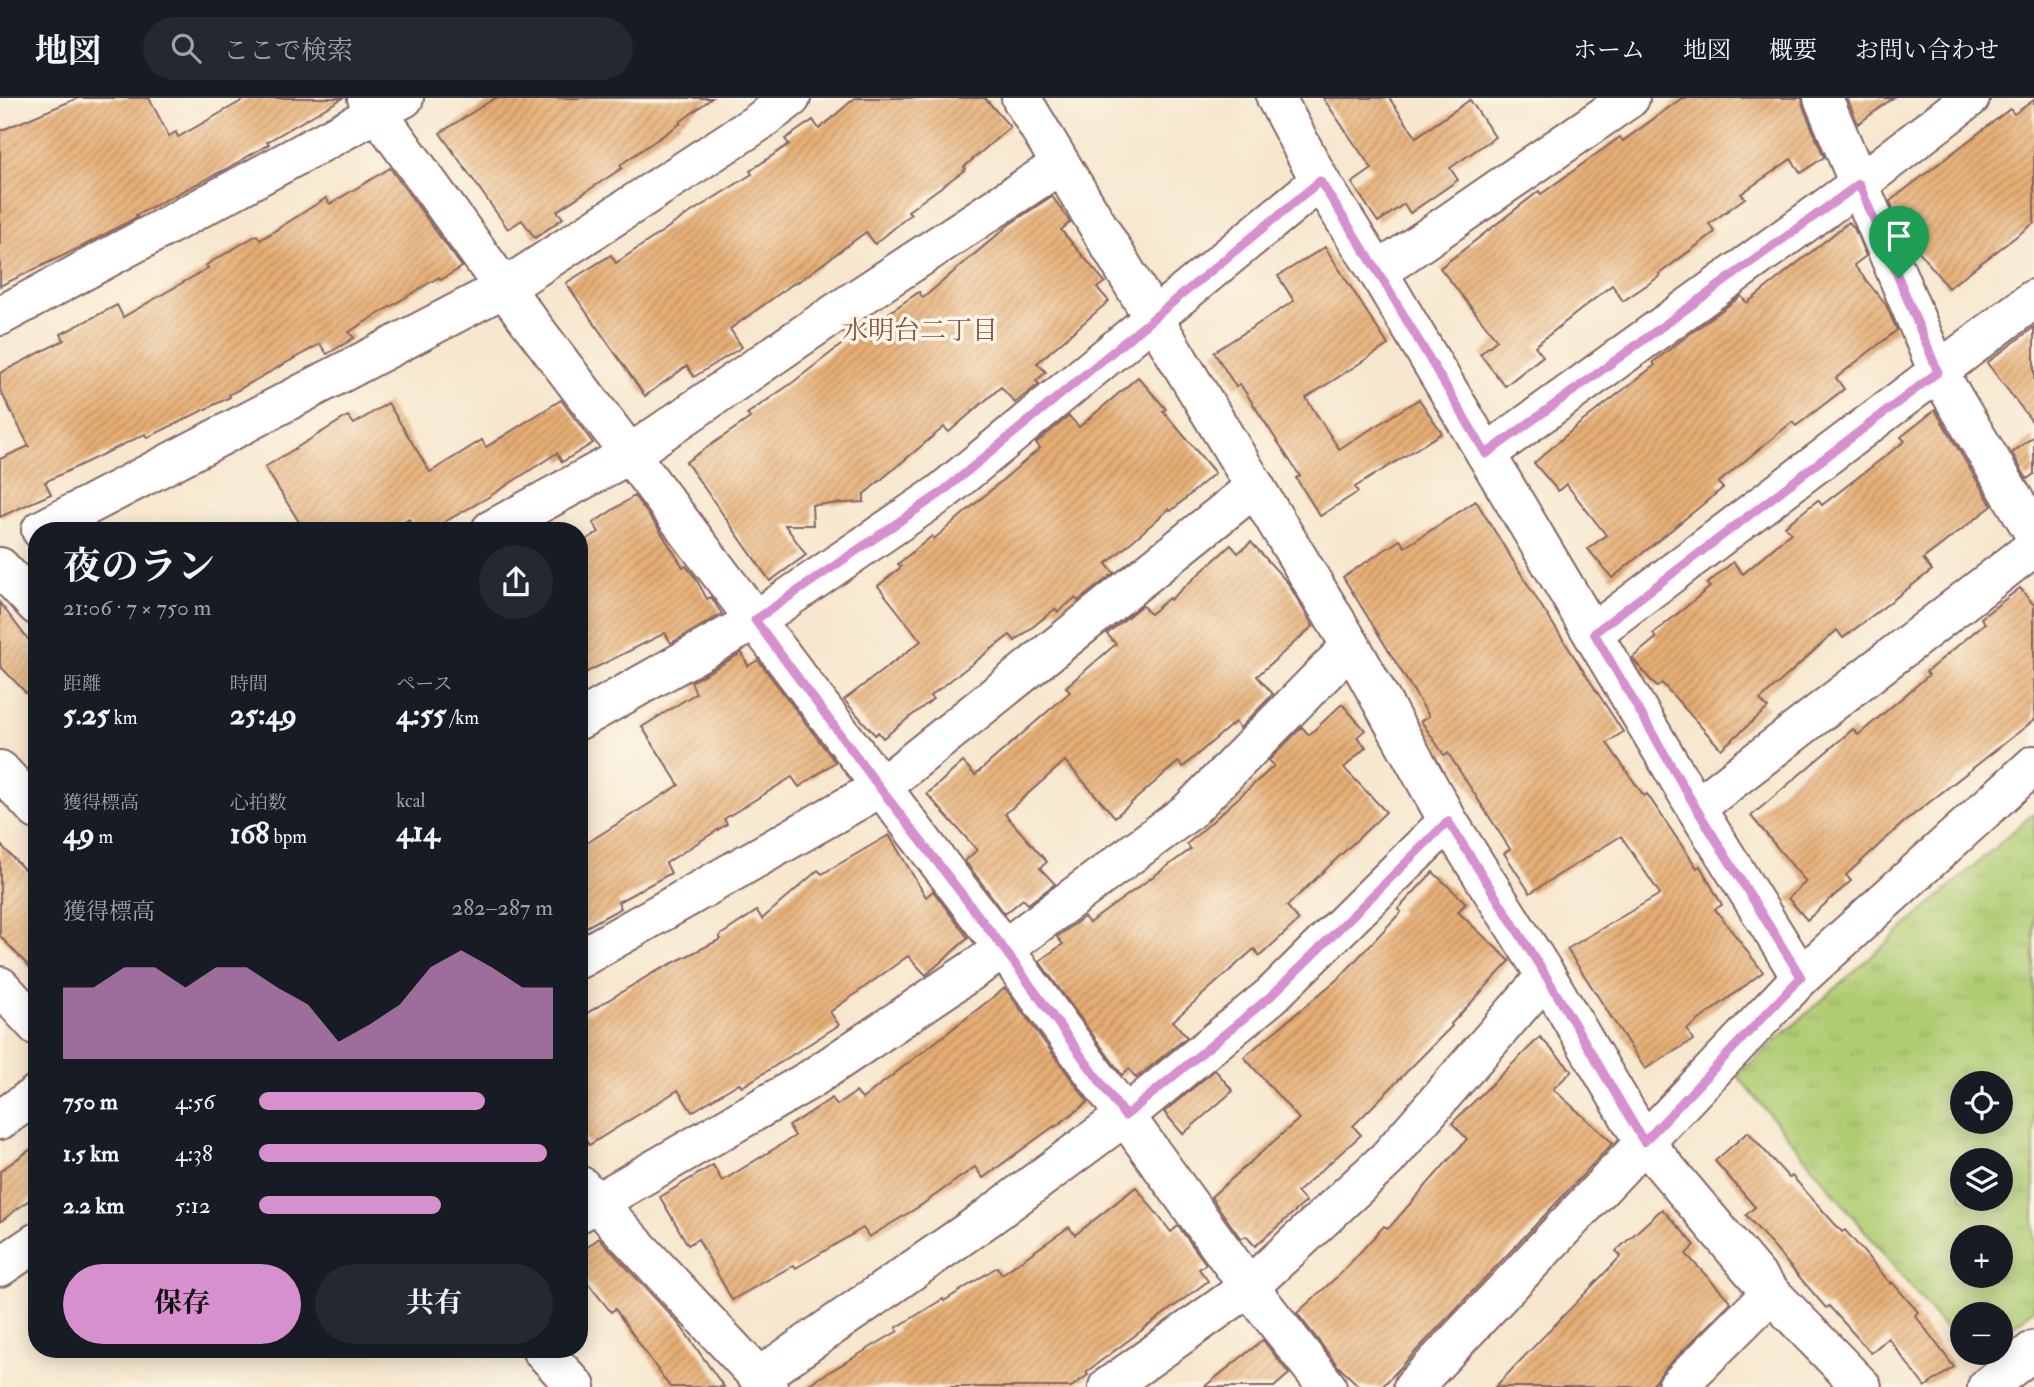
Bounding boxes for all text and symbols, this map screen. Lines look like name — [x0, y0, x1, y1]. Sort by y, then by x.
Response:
search box — [143, 17, 633, 80]
icon: search — [167, 29, 205, 67]
text: 地図 — [35, 31, 101, 72]
text: ここで検索 — [223, 35, 353, 67]
text: ホーム — [1573, 35, 1645, 66]
text: 地図 — [1683, 35, 1731, 66]
text: 概要 — [1769, 35, 1817, 66]
text: お問い合わせ — [1855, 35, 1999, 66]
pin — [1869, 206, 1929, 278]
icon: arrive — [1880, 217, 1918, 255]
district label: 水明台二丁目 — [842, 315, 998, 347]
text: 夜のラン — [63, 543, 215, 591]
button: share — [479, 545, 553, 619]
text: 21:06 · 7 × 750 m — [63, 593, 211, 622]
text: 距離 — [63, 672, 101, 696]
text: 時間 — [230, 672, 268, 696]
text: ペース — [396, 672, 452, 696]
text: 5.25 — [63, 696, 110, 733]
text: 25:49 — [230, 696, 297, 733]
text: 4:55 — [396, 696, 446, 733]
text: km — [110, 706, 138, 730]
text: /km — [446, 706, 479, 730]
text: kcal — [396, 789, 425, 813]
text: 獲得標高 — [63, 791, 139, 815]
text: 心拍数 — [230, 791, 287, 815]
text: 414 — [396, 813, 439, 850]
text: 49 — [63, 815, 95, 852]
text: 168 — [230, 815, 269, 852]
text: m — [95, 825, 113, 849]
text: bpm — [269, 825, 307, 849]
text: 282–287 m — [452, 893, 553, 922]
text: 獲得標高 — [63, 897, 155, 926]
map controls — [1950, 1071, 2013, 1365]
button: locate — [1950, 1071, 2013, 1134]
text: 750 m — [63, 1087, 118, 1116]
text: 4:56 — [175, 1087, 215, 1116]
text: 1.5 km — [63, 1139, 119, 1168]
text: 4:38 — [175, 1139, 213, 1168]
button: layers — [1950, 1148, 2013, 1211]
text: 2.2 km — [63, 1191, 124, 1220]
text: 5:12 — [175, 1191, 211, 1220]
button: + — [1950, 1225, 2013, 1288]
button: 保存 — [63, 1264, 301, 1344]
button: 共有 — [315, 1264, 553, 1344]
button: − — [1950, 1302, 2013, 1365]

